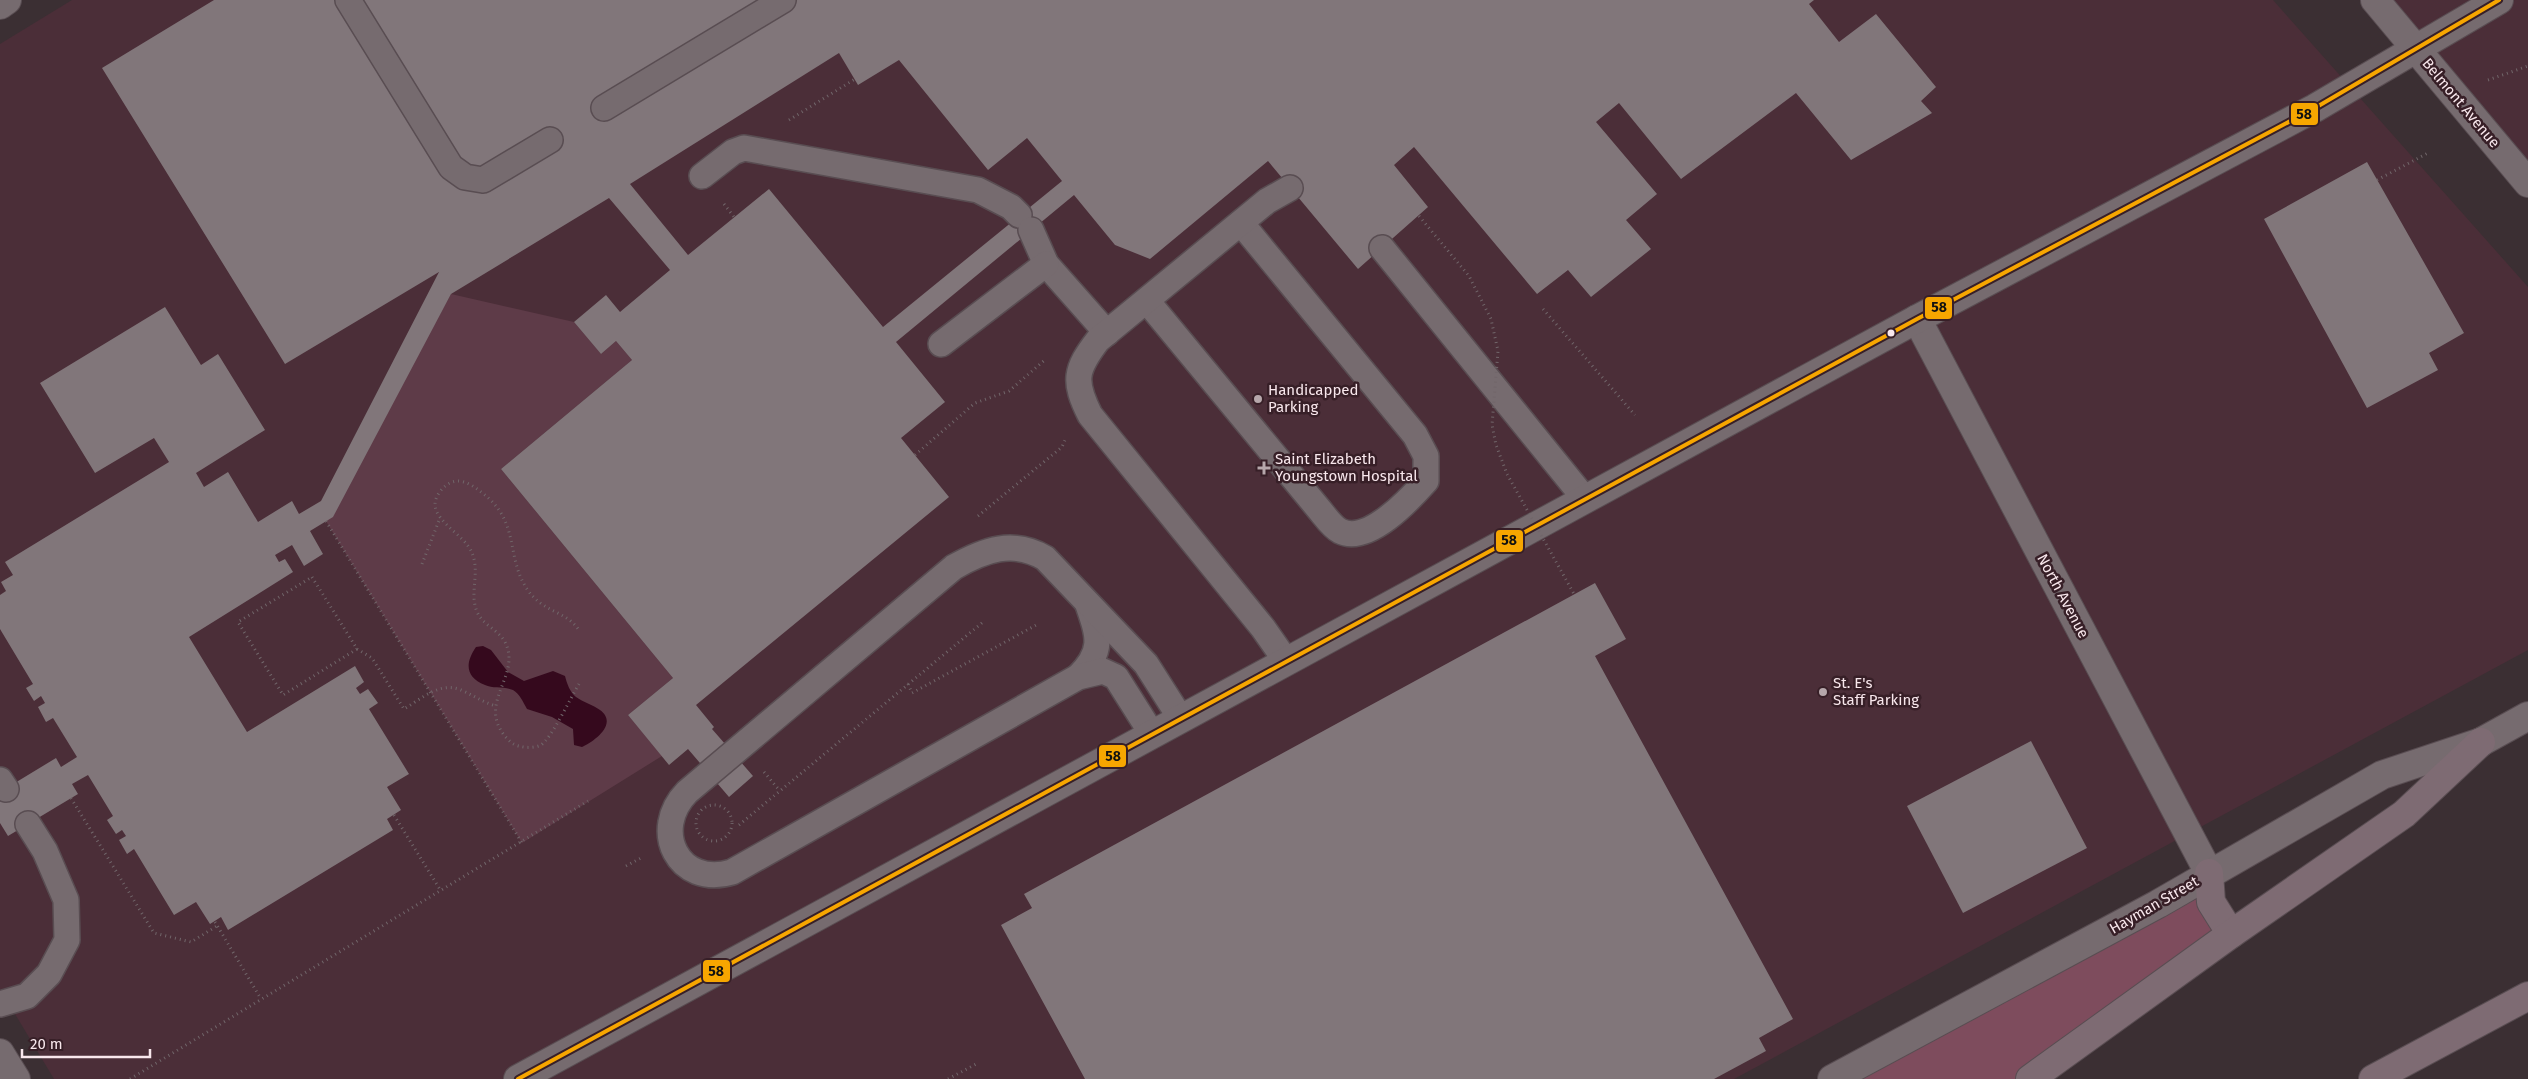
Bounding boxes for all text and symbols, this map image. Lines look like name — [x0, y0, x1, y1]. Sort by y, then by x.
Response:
street label: Belmont Avenue — [2418, 55, 2504, 151]
line badge: 58 — [2290, 102, 2319, 126]
text: 58 — [2296, 106, 2312, 123]
line badge: 58 — [1924, 296, 1953, 320]
text: 58 — [1931, 299, 1947, 316]
unlabelled marker — [1886, 328, 1896, 338]
place label: Handicapped Parking — [1268, 381, 1359, 416]
marker: Handicapped Parking — [1252, 393, 1264, 405]
place label: Saint Elizabeth Youngstown Hospital — [1275, 450, 1418, 485]
marker: Saint Elizabeth Youngstown Hospital — [1257, 461, 1271, 475]
line badge: 58 — [1495, 529, 1524, 553]
text: 58 — [1501, 532, 1517, 549]
street label: North Avenue — [2033, 551, 2093, 641]
place label: St. E's Staff Parking — [1833, 674, 1919, 709]
marker: St. E's Staff Parking — [1817, 686, 1829, 698]
line badge: 58 — [1098, 744, 1127, 768]
text: 58 — [1105, 748, 1121, 765]
street label: Hayman Street — [2106, 872, 2202, 938]
line badge: 58 — [702, 959, 731, 983]
text: 58 — [708, 963, 724, 980]
scale bar — [22, 1026, 150, 1058]
text: 20 m — [30, 1035, 63, 1053]

